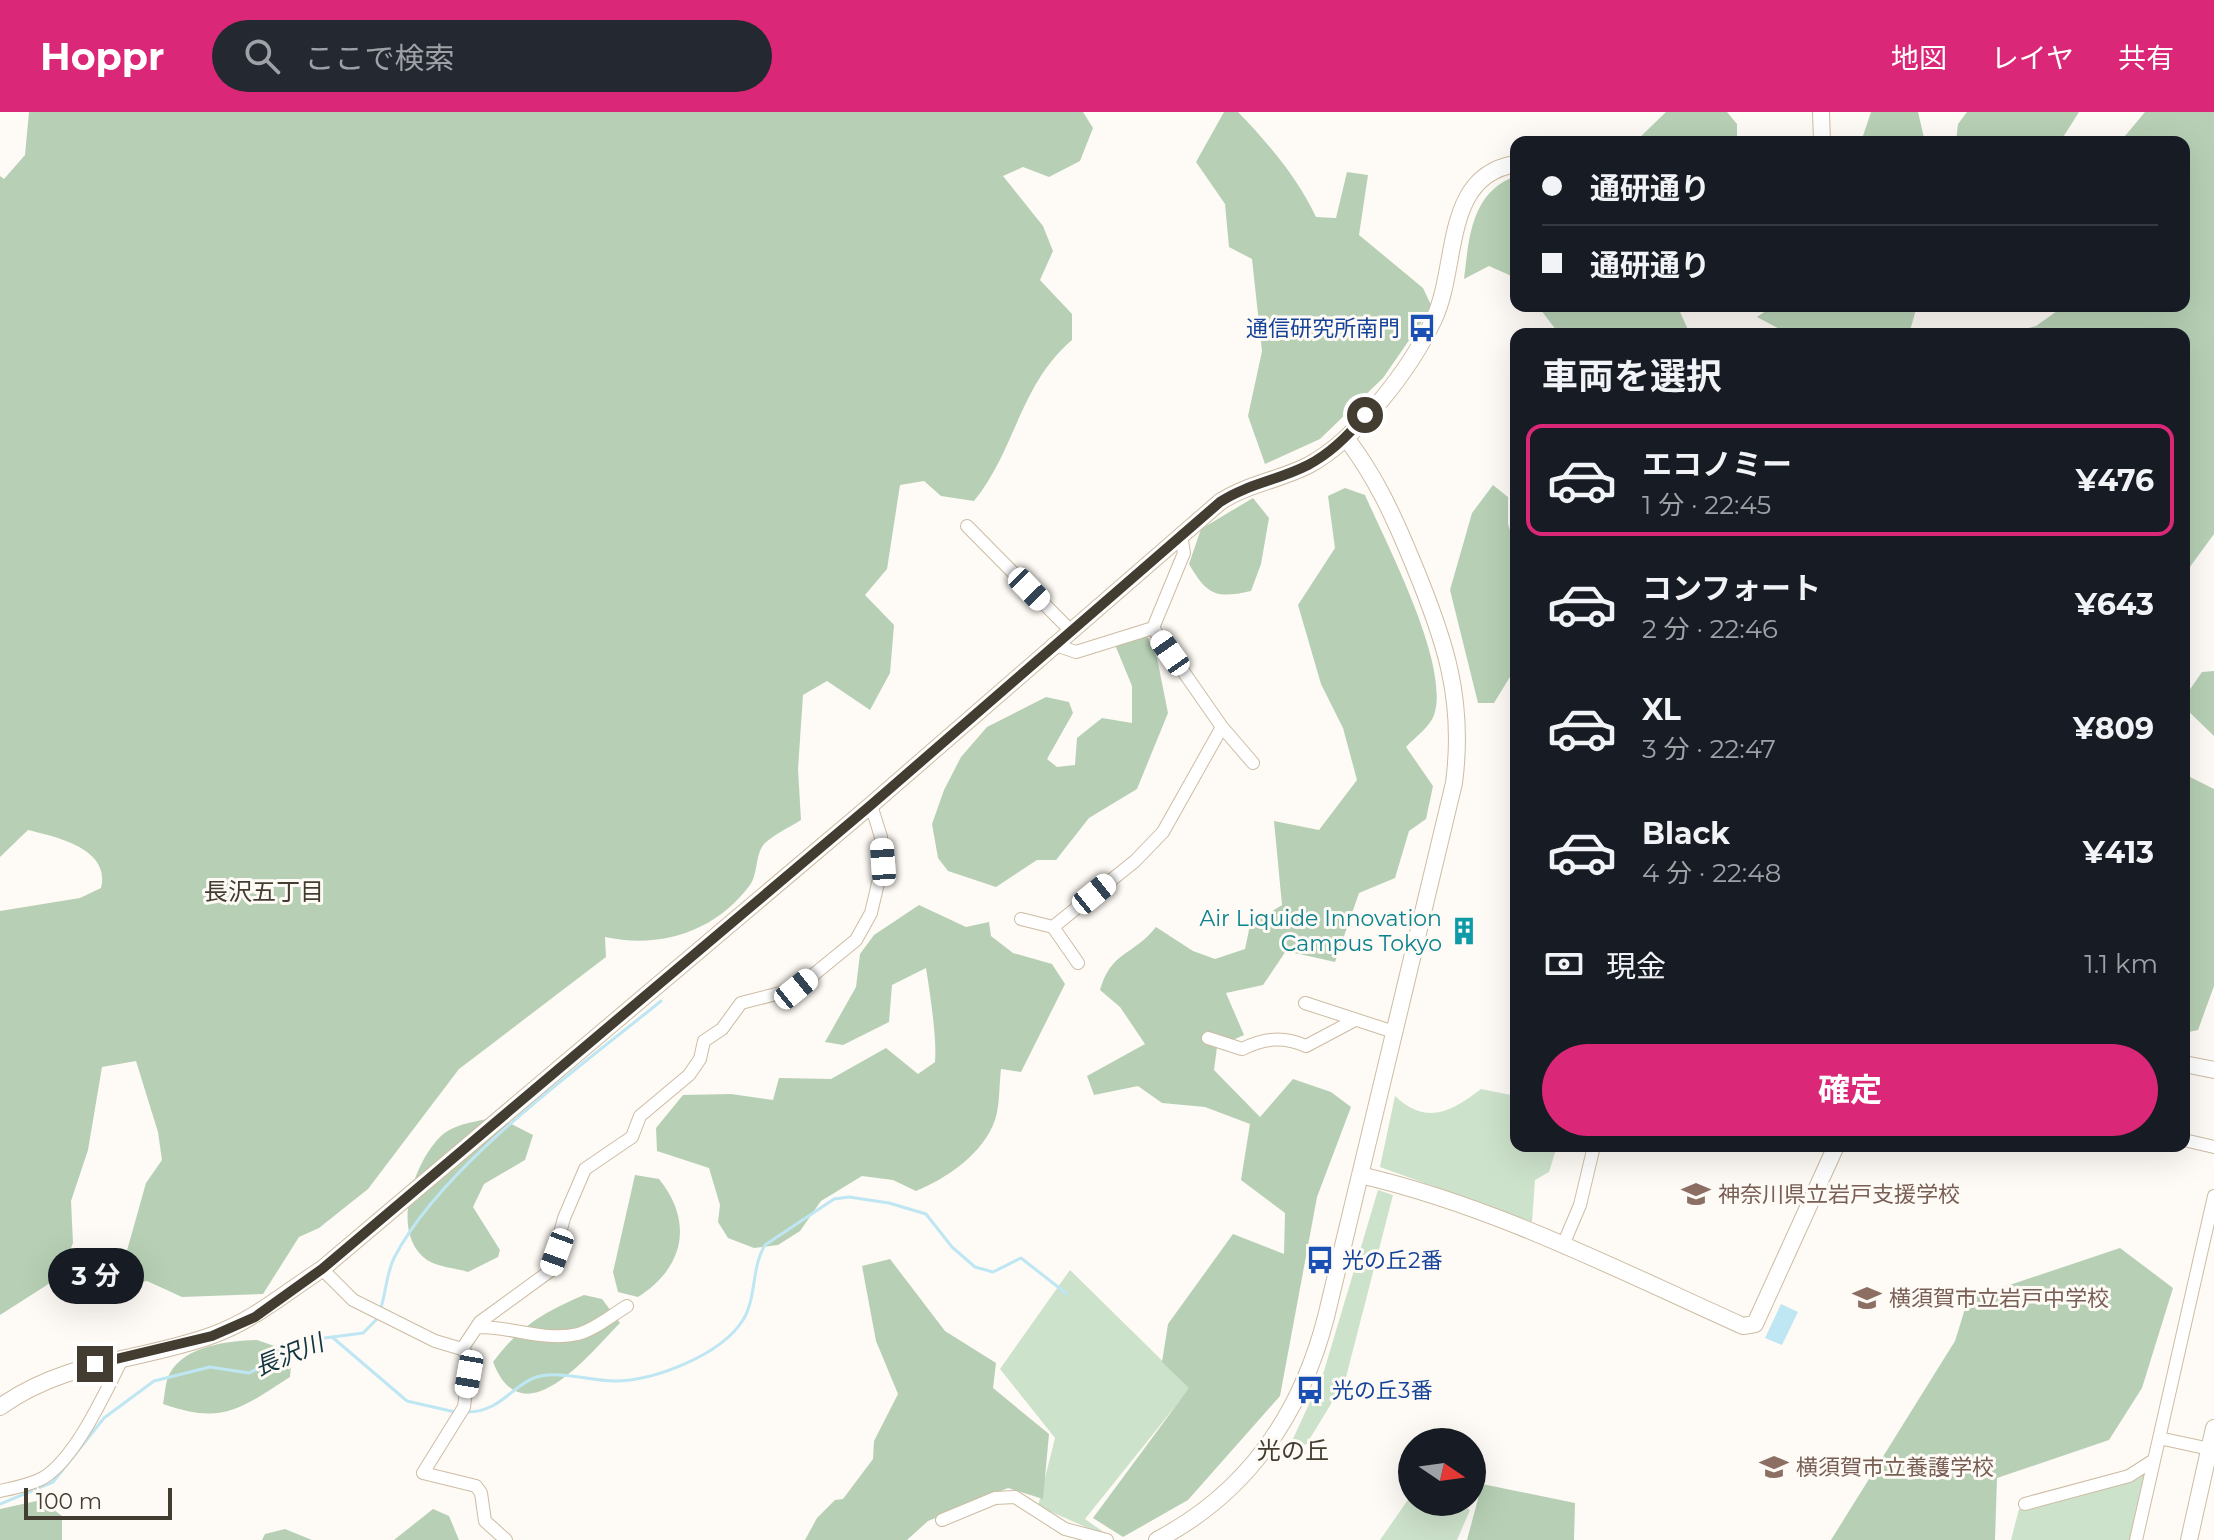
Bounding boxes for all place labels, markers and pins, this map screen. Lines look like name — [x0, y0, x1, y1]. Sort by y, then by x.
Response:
bus stop icon: 通信研究所南門 — [1407, 313, 1437, 343]
place label: 通信研究所南門 — [1246, 315, 1400, 342]
place label: Air Liquide Innovation Campus Tokyo — [1199, 905, 1442, 957]
building icon: Air Liquide Innovation Campus Tokyo — [1449, 916, 1479, 946]
school or university icon: 神奈川県立岩戸支援学校 — [1681, 1179, 1711, 1209]
place label: 神奈川県立岩戸支援学校 — [1718, 1181, 1960, 1208]
bus stop icon: 光の丘2番 — [1305, 1245, 1335, 1275]
place label: 光の丘2番 — [1342, 1247, 1443, 1274]
school or university icon: 横須賀市立岩戸中学校 — [1852, 1283, 1882, 1313]
place label: 横須賀市立岩戸中学校 — [1889, 1285, 2109, 1312]
bus stop icon: 光の丘3番 — [1295, 1375, 1325, 1405]
place label: 光の丘3番 — [1332, 1377, 1432, 1404]
school or university icon: 横須賀市立養護学校 — [1759, 1452, 1789, 1482]
place label: 横須賀市立養護学校 — [1796, 1454, 1994, 1481]

